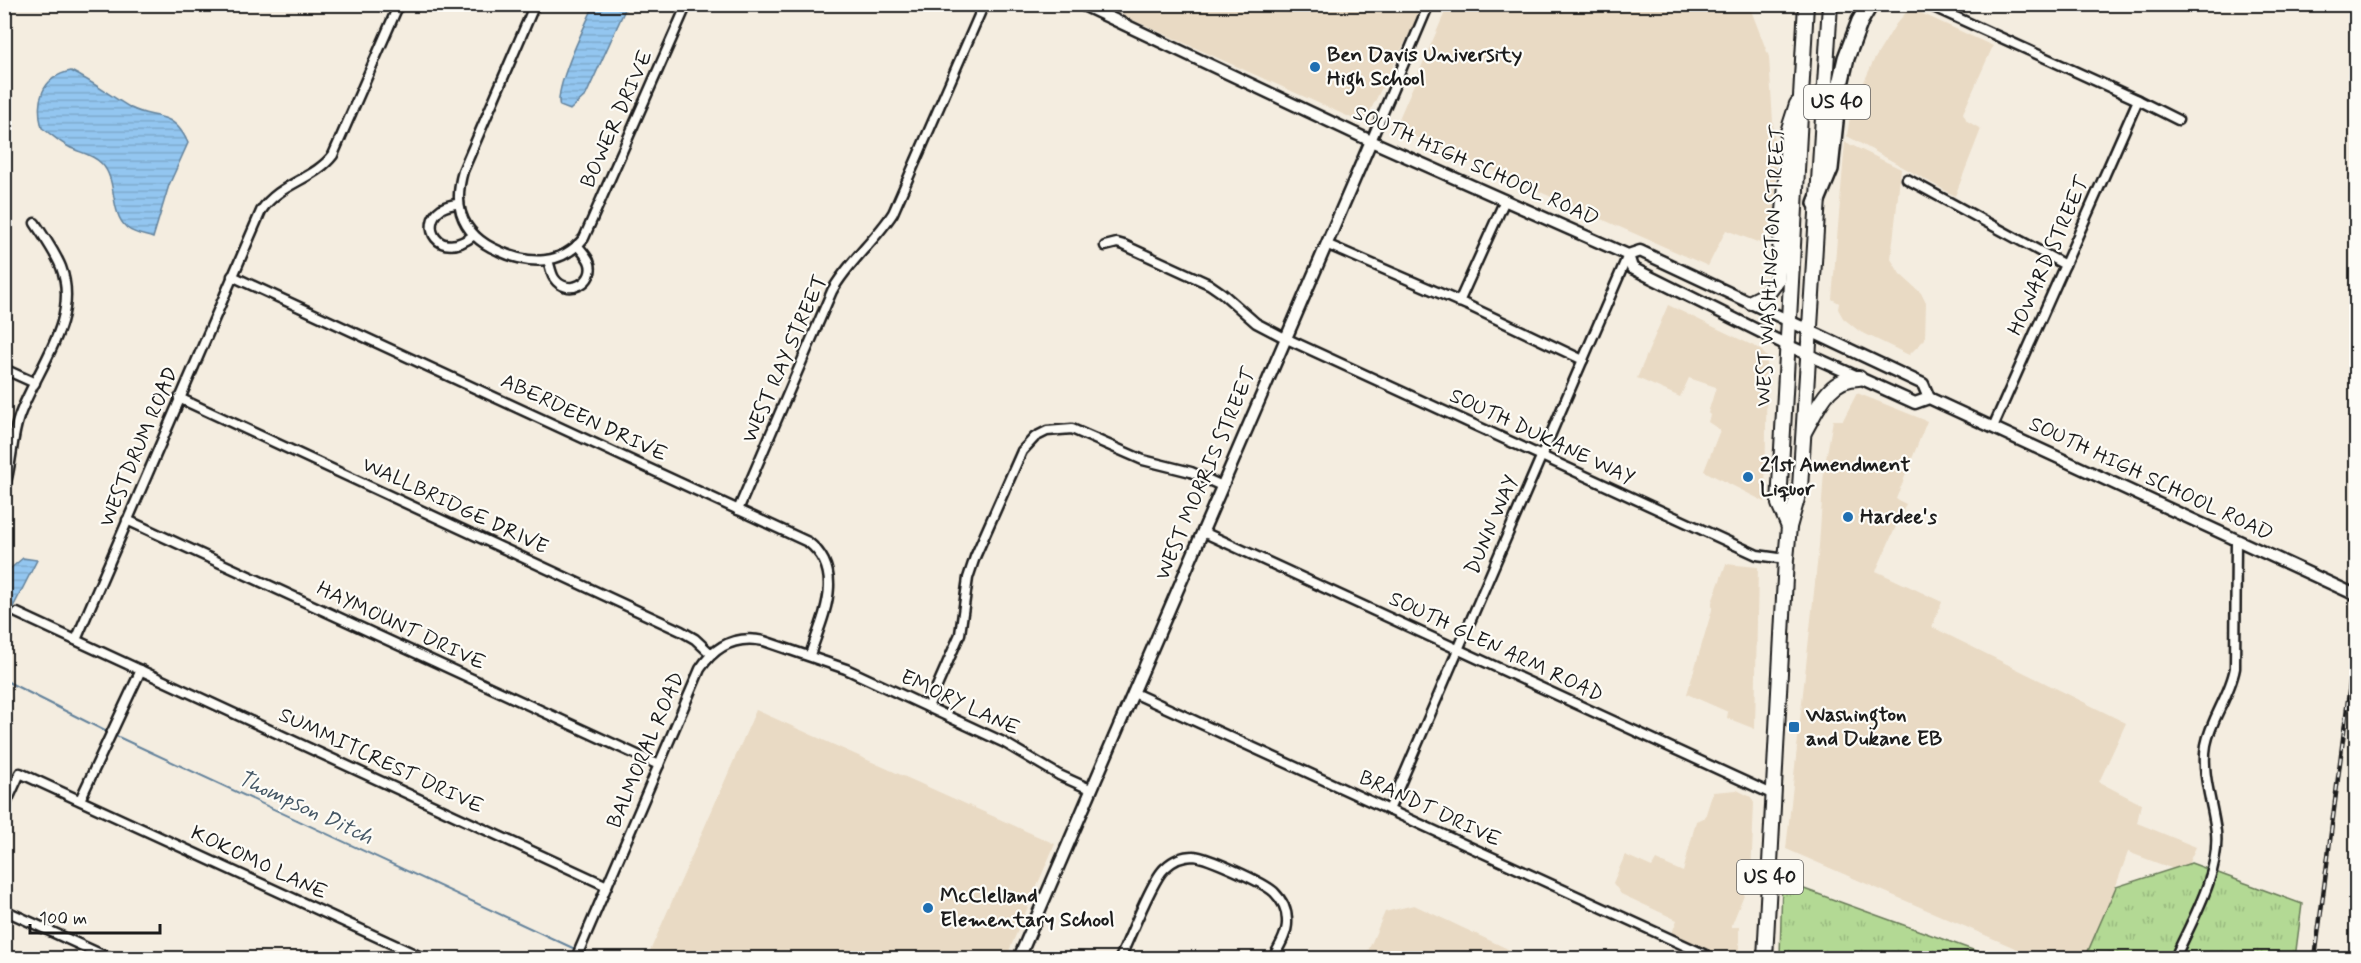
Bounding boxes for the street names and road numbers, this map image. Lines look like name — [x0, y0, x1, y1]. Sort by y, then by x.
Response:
street label: BOWER DRIVE — [574, 46, 660, 192]
road number: US 40 — [1804, 85, 1870, 119]
street label: SOUTH HIGH SCHOOL ROAD — [1349, 99, 1603, 233]
street label: WEST WASHINGTON STREET — [1750, 124, 1792, 407]
street label: HOWARD STREET — [2001, 171, 2097, 340]
street label: WEST RAY STREET — [735, 271, 835, 447]
street label: WESTDRUM ROAD — [93, 363, 185, 531]
street label: WEST MORRIS STREET — [1148, 363, 1264, 585]
street label: ABERDEEN DRIVE — [496, 367, 672, 469]
street label: SOUTH DUKANE WAY — [1445, 382, 1639, 492]
street label: SOUTH HIGH SCHOOL ROAD — [2024, 410, 2278, 548]
street label: WALLBRIDGE DRIVE — [357, 451, 553, 561]
street label: DUNN WAY — [1458, 471, 1526, 579]
street label: HAYMOUNT DRIVE — [312, 575, 490, 677]
street label: SOUTH GLEN ARM ROAD — [1384, 585, 1608, 709]
street label: EMORY LANE — [896, 663, 1024, 743]
street label: BALMORAL ROAD — [600, 668, 692, 832]
street label: SUMMITCREST DRIVE — [274, 701, 488, 821]
street label: BRANDT DRIVE — [1354, 764, 1506, 854]
street label: KOKOMO LANE — [186, 819, 332, 907]
road number: US 40 — [1737, 860, 1803, 894]

